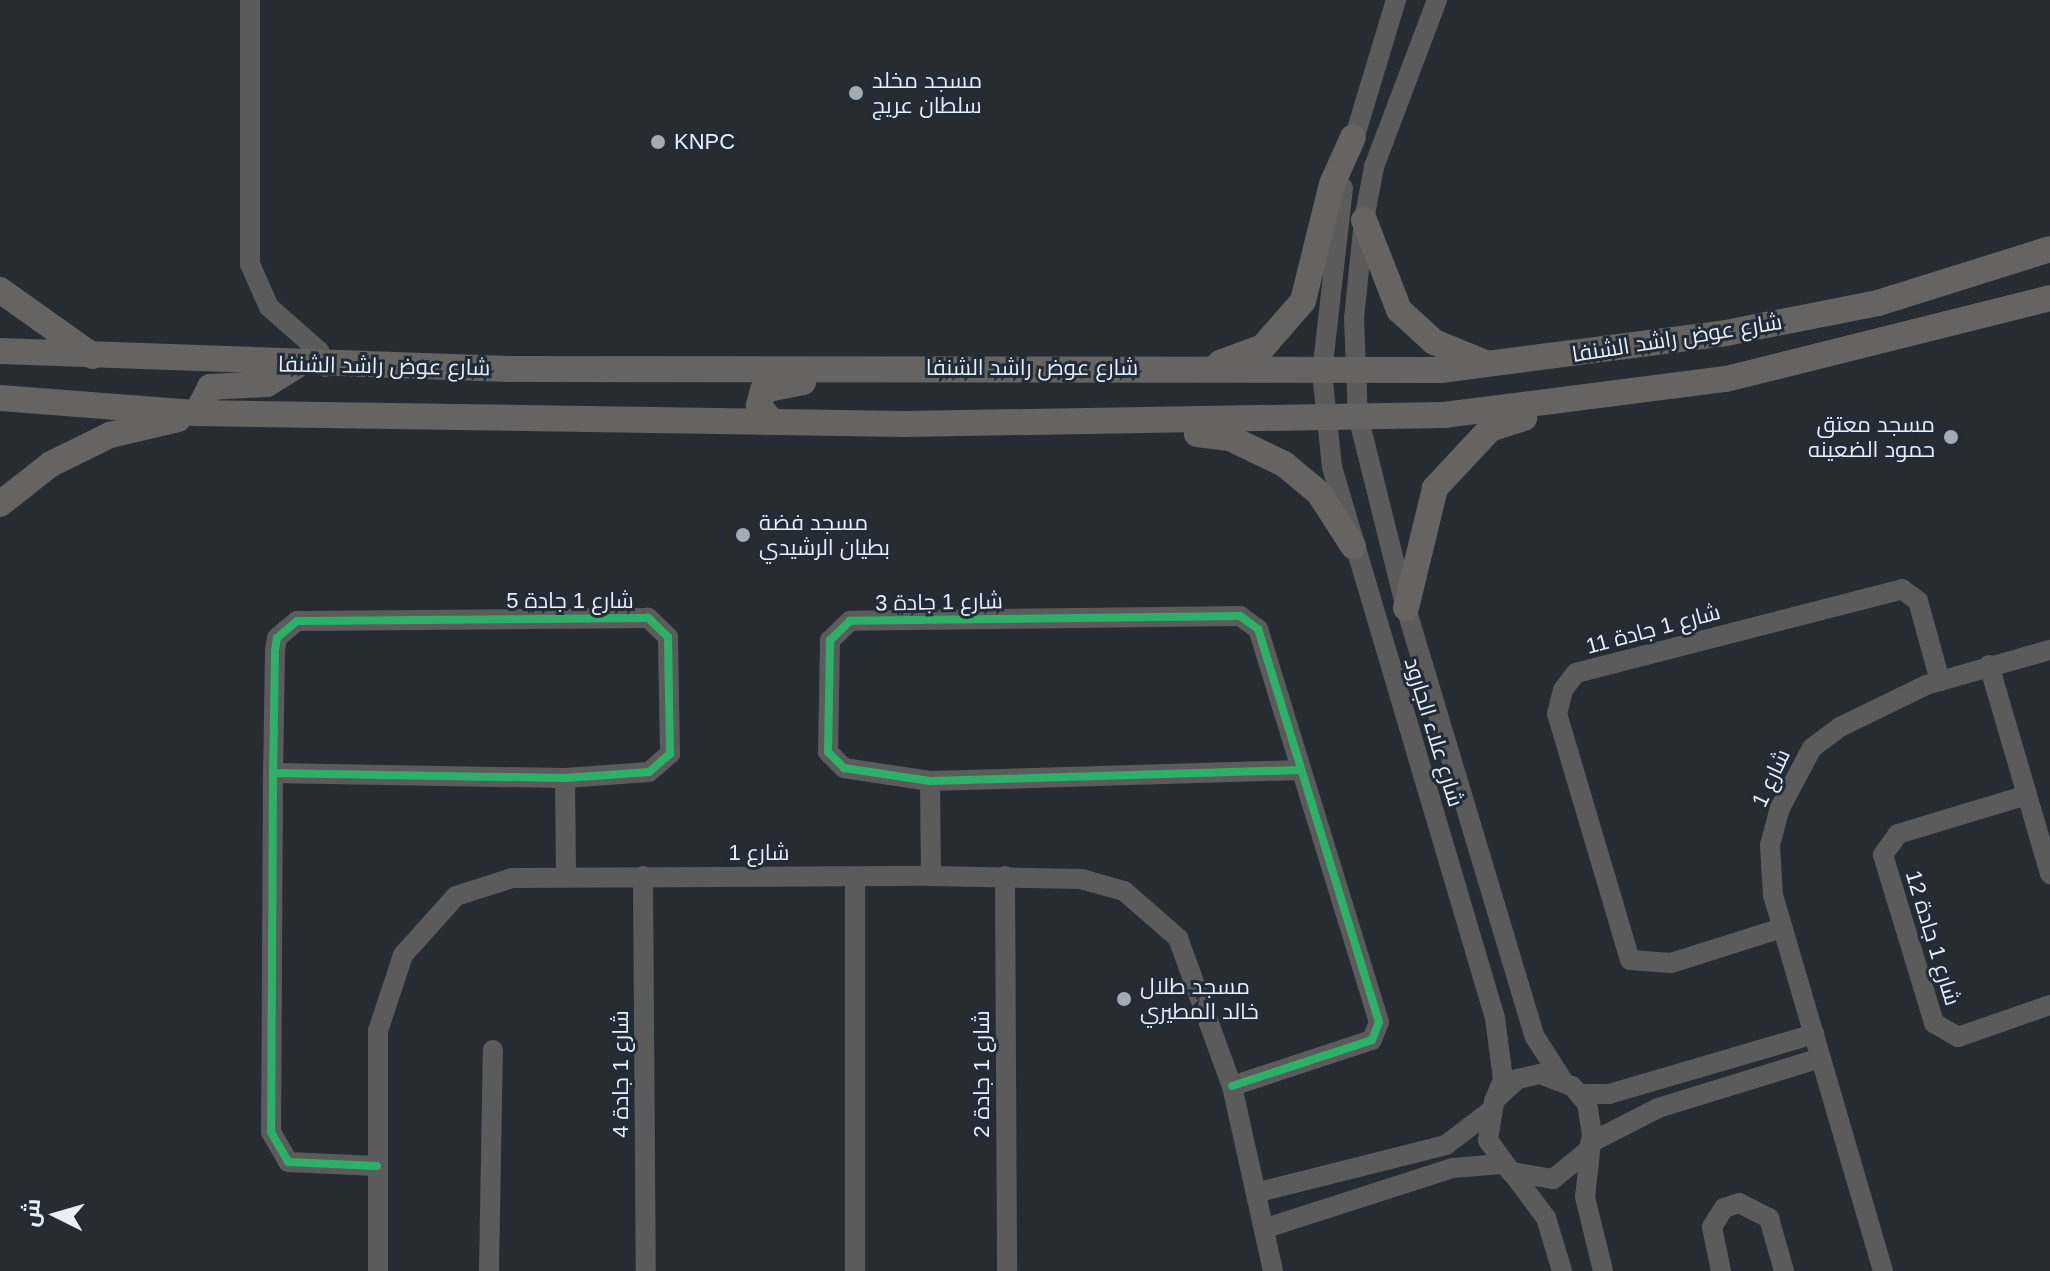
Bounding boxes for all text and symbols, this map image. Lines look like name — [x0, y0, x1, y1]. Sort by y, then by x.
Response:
place label: مسجد مخلد سلطان عريج — [872, 67, 982, 118]
marker: مسجد مخلد سلطان عريج — [847, 84, 865, 102]
place label: KNPC — [674, 129, 735, 155]
marker: KNPC — [649, 133, 667, 151]
street label: شارع عوض راشد الشنفا — [1570, 308, 1784, 368]
street label: شارع عوض راشد الشنفا — [278, 351, 490, 381]
street label: شارع عوض راشد الشنفا — [926, 355, 1138, 381]
place label: مسجد معتق حمود الضعينه — [1808, 411, 1935, 462]
marker: مسجد معتق حمود الضعينه — [1942, 428, 1960, 446]
place label: مسجد فضة بطيان الرشيدي — [759, 509, 890, 560]
marker: مسجد فضة بطيان الرشيدي — [734, 526, 752, 544]
street label: شارع 1 جادة 5 — [506, 588, 634, 614]
street label: شارع 1 جادة 3 — [875, 588, 1003, 616]
street label: شارع 1 جادة 11 — [1583, 598, 1723, 660]
street label: شارع علاء الجارود — [1399, 654, 1469, 810]
street label: شارع 1 — [1746, 745, 1796, 811]
street label: شارع 1 — [729, 840, 789, 866]
street label: شارع 1 جادة 12 — [1900, 867, 1966, 1009]
place label: مسجد طلال خالد المطيري — [1140, 973, 1259, 1024]
marker: مسجد طلال خالد المطيري — [1115, 990, 1133, 1008]
street label: شارع 1 جادة 4 — [608, 1010, 634, 1138]
street label: شارع 1 جادة 2 — [969, 1010, 995, 1138]
north arrow — [16, 1175, 96, 1255]
text: ش — [18, 1198, 45, 1228]

